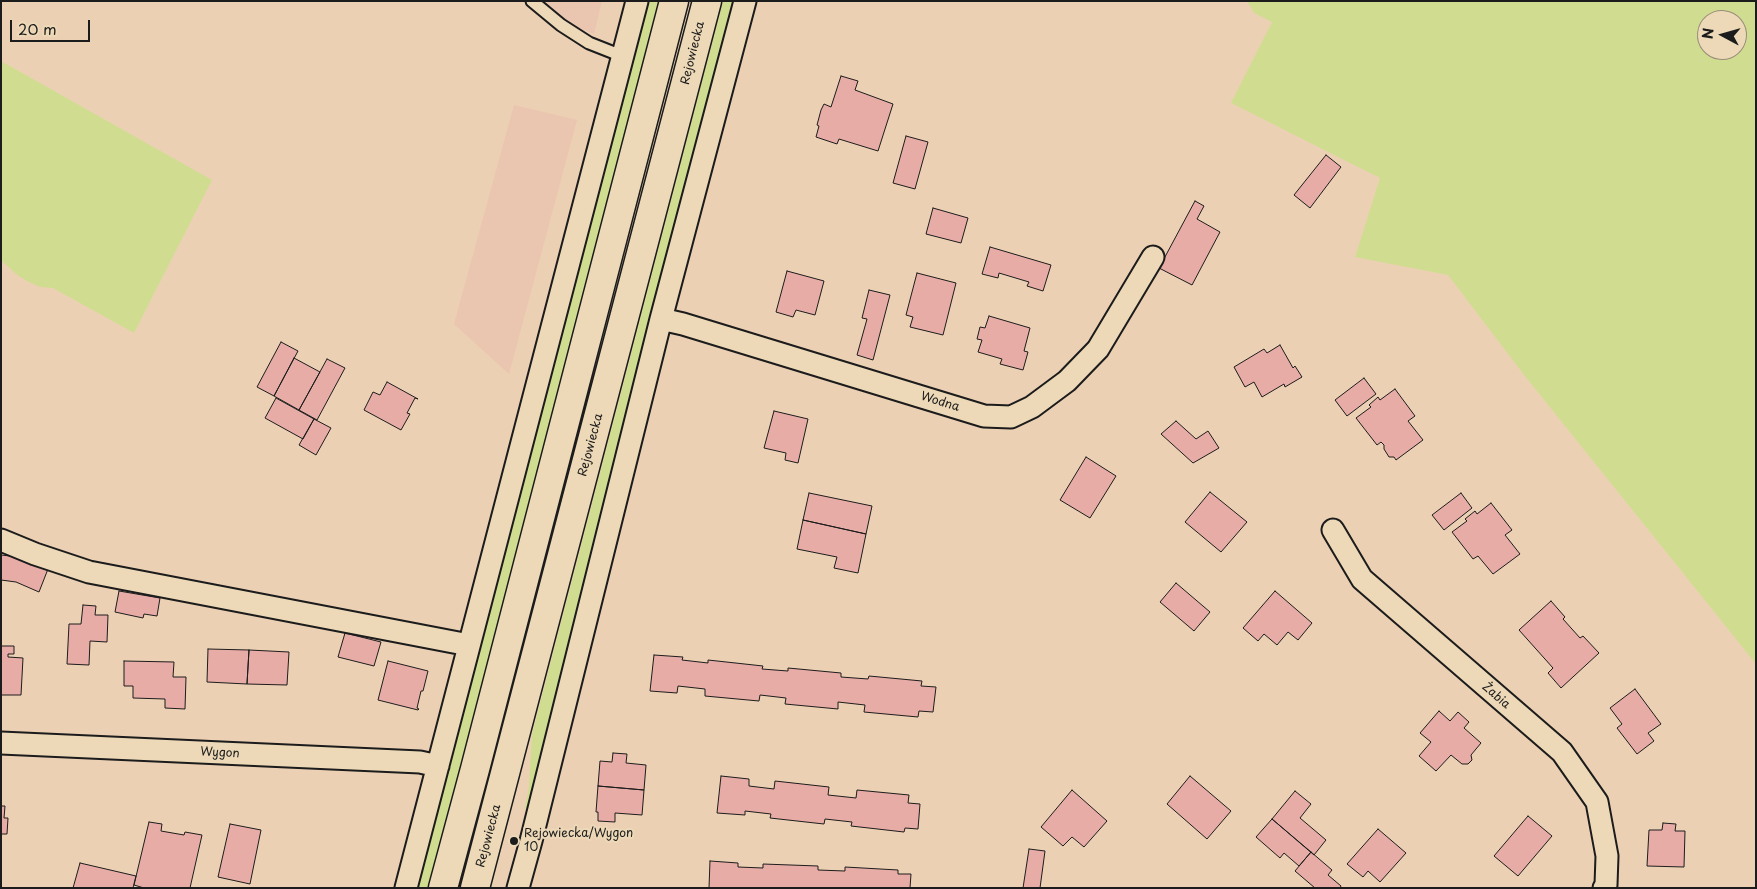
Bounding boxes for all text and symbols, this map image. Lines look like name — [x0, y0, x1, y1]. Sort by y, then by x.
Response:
scale bar — [12, 10, 92, 42]
north arrow — [1697, 10, 1747, 60]
text: 20 m — [18, 17, 57, 40]
street label: Rejowiecka — [678, 20, 708, 86]
text: N — [1697, 27, 1719, 40]
street label: Wodna — [919, 389, 961, 415]
street label: Rejowiecka — [576, 412, 606, 478]
street label: Żabia — [1479, 680, 1513, 712]
street label: Wygon — [200, 745, 240, 761]
street label: Rejowiecka — [474, 803, 504, 869]
place label: Rejowiecka/Wygon 10 — [524, 827, 633, 855]
marker: Rejowiecka/Wygon 10 — [508, 835, 520, 847]

